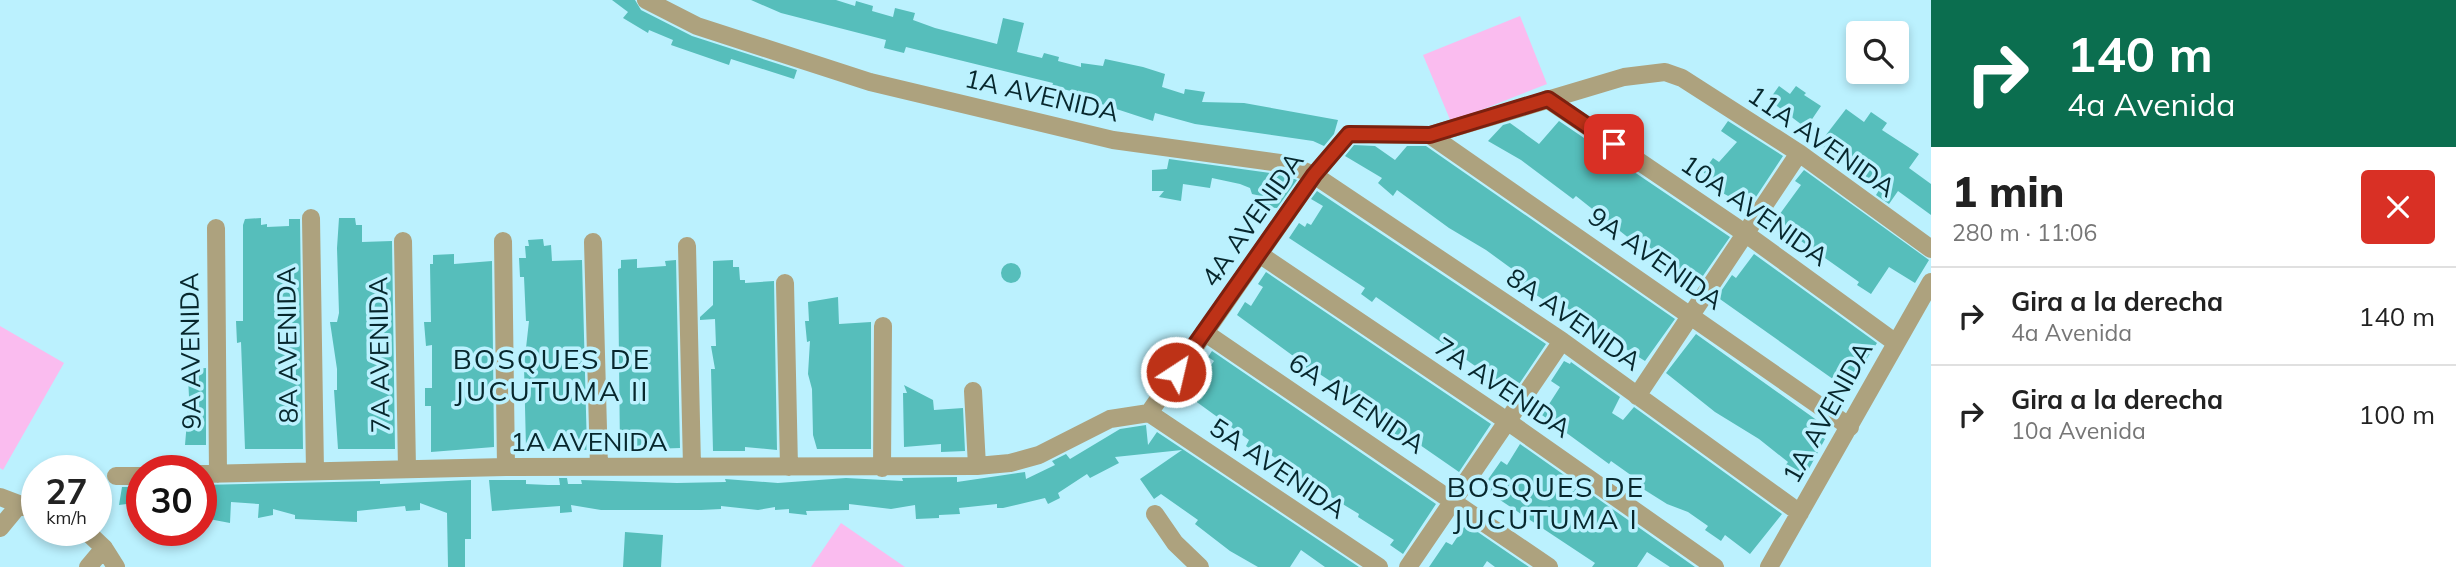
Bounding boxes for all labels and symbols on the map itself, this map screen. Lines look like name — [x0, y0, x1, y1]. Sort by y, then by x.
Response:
street label: 1A AVENIDA — [962, 61, 1122, 129]
street label: 11A AVENIDA — [1742, 78, 1902, 204]
pin — [1584, 114, 1644, 174]
street label: 4A AVENIDA — [1193, 145, 1311, 293]
street label: 10A AVENIDA — [1675, 147, 1835, 273]
street label: 9A AVENIDA — [1582, 199, 1730, 317]
street label: 8A AVENIDA — [1500, 260, 1648, 378]
street label: 8A AVENIDA — [269, 266, 305, 424]
street label: 9A AVENIDA — [172, 272, 208, 430]
street label: 7A AVENIDA — [361, 276, 397, 434]
street label: 7A AVENIDA — [1429, 329, 1577, 445]
position arrow — [1139, 335, 1213, 409]
street label: 1A AVENIDA — [1775, 335, 1879, 489]
district label: BOSQUES DE JUCUTUMA II — [453, 341, 651, 408]
street label: 6A AVENIDA — [1283, 345, 1431, 461]
street label: 5A AVENIDA — [1204, 410, 1352, 526]
street label: 1A AVENIDA — [511, 425, 668, 458]
speed limit sign: 30 — [126, 455, 217, 546]
district label: BOSQUES DE JUCUTUMA I — [1447, 469, 1645, 536]

